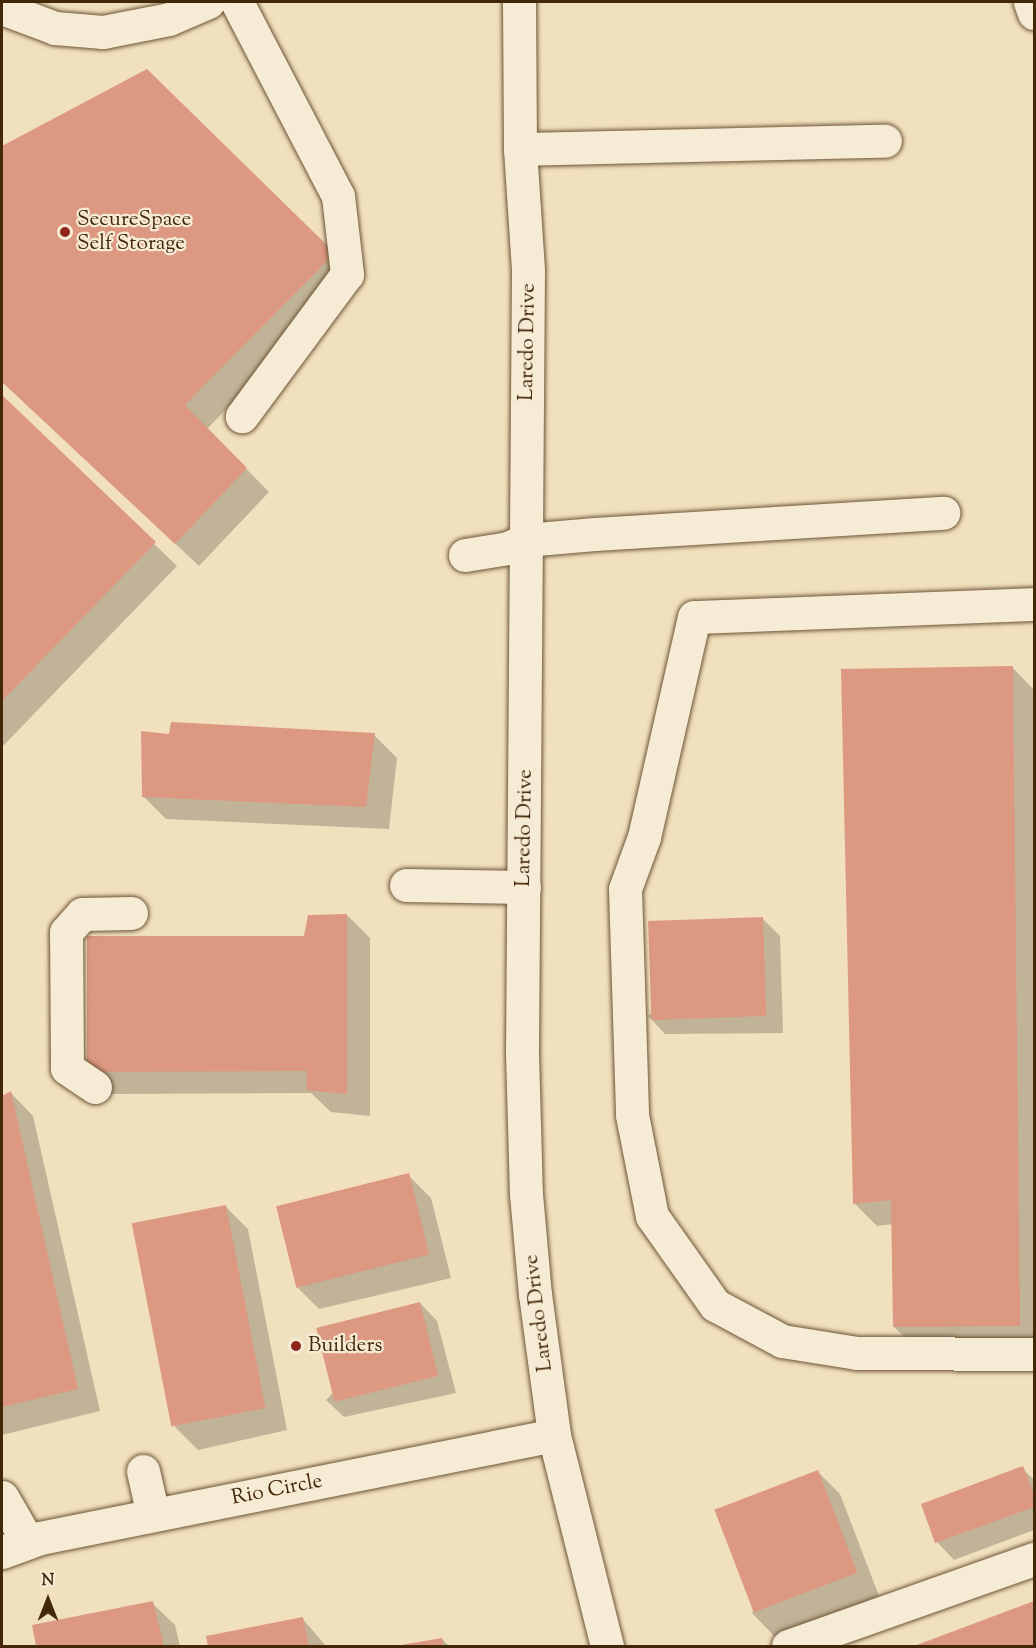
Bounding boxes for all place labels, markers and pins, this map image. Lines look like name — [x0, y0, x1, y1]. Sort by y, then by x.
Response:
place label: SecureSpace Self Storage — [77, 207, 191, 257]
marker: SecureSpace Self Storage — [58, 225, 72, 239]
place label: Builders — [308, 1333, 383, 1359]
marker: Builders — [289, 1339, 303, 1353]

